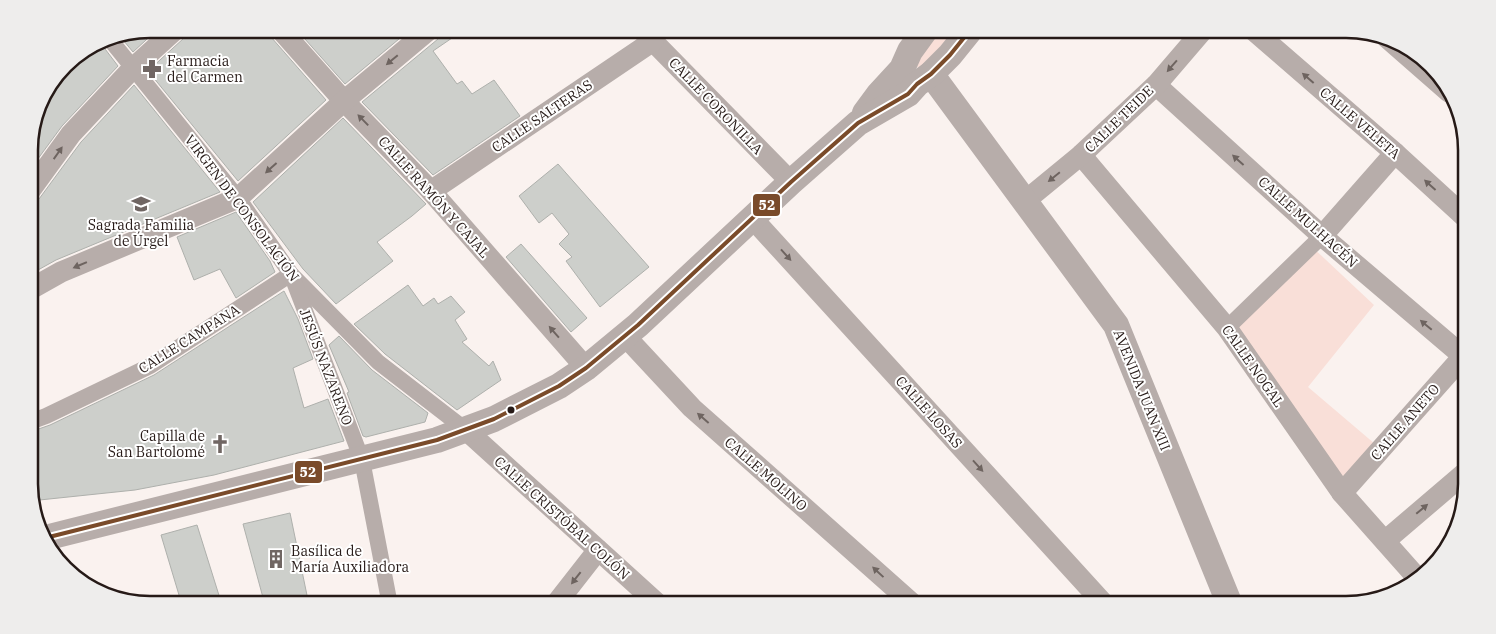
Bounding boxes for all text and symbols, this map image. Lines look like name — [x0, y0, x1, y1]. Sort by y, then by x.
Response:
place label: Farmacia del Carmen — [167, 52, 243, 86]
street label: CALLE CORONILLA — [665, 54, 767, 158]
one-way arrow — [386, 55, 399, 66]
pharmacy icon: Farmacia del Carmen — [141, 58, 163, 80]
one-way arrow — [1167, 59, 1178, 72]
one-way arrow — [1303, 72, 1315, 84]
street label: CALLE SALTERAS — [488, 76, 596, 156]
street label: CALLE TEIDE — [1081, 82, 1157, 156]
street label: CALLE VELETA — [1316, 83, 1404, 163]
one-way arrow — [357, 115, 369, 127]
street label: VIRGEN DE CONSOLACIÓN — [181, 130, 304, 285]
street label: CALLE RAMÓN Y CAJAL — [375, 132, 494, 262]
one-way arrow — [53, 146, 63, 160]
one-way arrow — [1232, 154, 1244, 166]
one-way arrow — [265, 162, 277, 174]
one-way arrow — [1048, 172, 1061, 183]
street label: CALLE MULHACÉN — [1255, 172, 1362, 271]
one-way arrow — [1425, 179, 1437, 191]
school or university icon: Sagrada Familia de Úrgel — [130, 193, 152, 215]
line badge: 52 — [752, 193, 781, 217]
text: 52 — [759, 196, 775, 214]
place label: Sagrada Familia de Úrgel — [88, 216, 195, 250]
one-way arrow — [780, 249, 792, 261]
one-way arrow — [73, 261, 87, 269]
street label: CALLE CAMPANA — [135, 300, 243, 377]
street label: JESÚS NAZARENO — [295, 306, 357, 428]
one-way arrow — [1419, 319, 1432, 330]
street label: CALLE NOGAL — [1218, 321, 1288, 411]
one-way arrow — [548, 326, 560, 338]
street label: AVENIDA JUAN XIII — [1109, 327, 1175, 453]
street label: CALLE LOSAS — [892, 372, 966, 452]
street label: CALLE ANETO — [1367, 380, 1443, 464]
unlabelled marker — [506, 405, 516, 415]
one-way arrow — [698, 412, 710, 424]
place label: Capilla de San Bartolomé — [108, 427, 205, 461]
church icon: Capilla de San Bartolomé — [209, 433, 231, 455]
street label: CALLE MOLINO — [721, 433, 811, 515]
street label: CALLE CRISTÓBAL COLÓN — [491, 452, 634, 584]
one-way arrow — [972, 459, 984, 471]
line badge: 52 — [294, 460, 323, 484]
text: 52 — [300, 463, 316, 481]
one-way arrow — [1415, 504, 1428, 515]
place label: Basílica de María Auxiliadora — [291, 542, 409, 576]
building icon: Basílica de María Auxiliadora — [265, 548, 287, 570]
one-way arrow — [872, 566, 884, 578]
one-way arrow — [571, 571, 582, 584]

